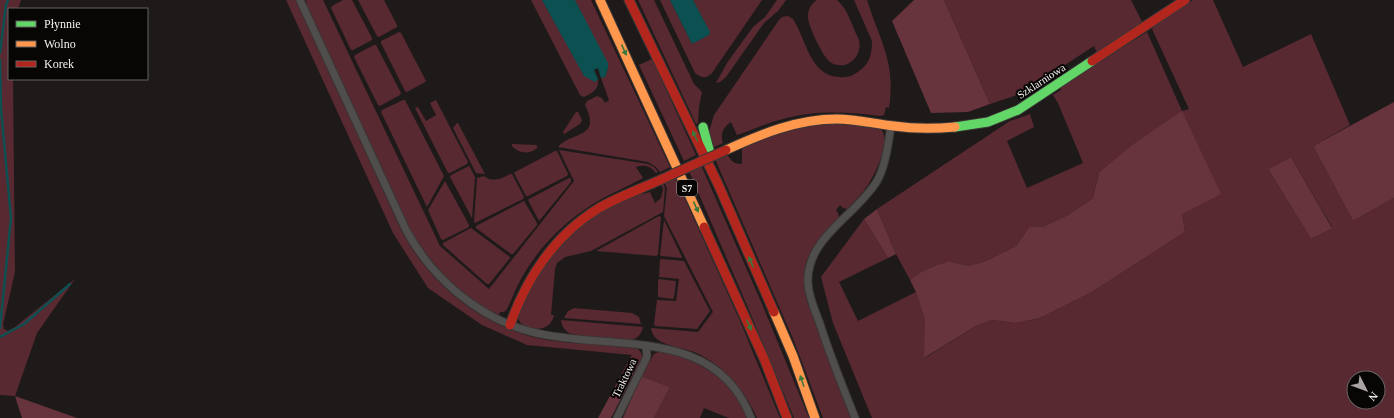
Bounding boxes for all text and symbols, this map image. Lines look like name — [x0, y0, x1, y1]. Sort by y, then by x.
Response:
legend — [8, 8, 148, 80]
text: Płynnie — [44, 17, 81, 31]
text: Wolno — [44, 37, 76, 51]
one-way arrow — [621, 45, 627, 56]
text: Korek — [44, 57, 74, 71]
street label: Szklarniowa — [1015, 61, 1067, 101]
one-way arrow — [692, 130, 698, 142]
road number: S7 — [677, 180, 697, 196]
one-way arrow — [693, 201, 699, 212]
one-way arrow — [748, 256, 754, 267]
one-way arrow — [746, 319, 752, 331]
street label: Traktowa — [609, 356, 639, 399]
north arrow — [1346, 370, 1386, 410]
one-way arrow — [798, 375, 804, 387]
text: N — [1366, 390, 1381, 404]

